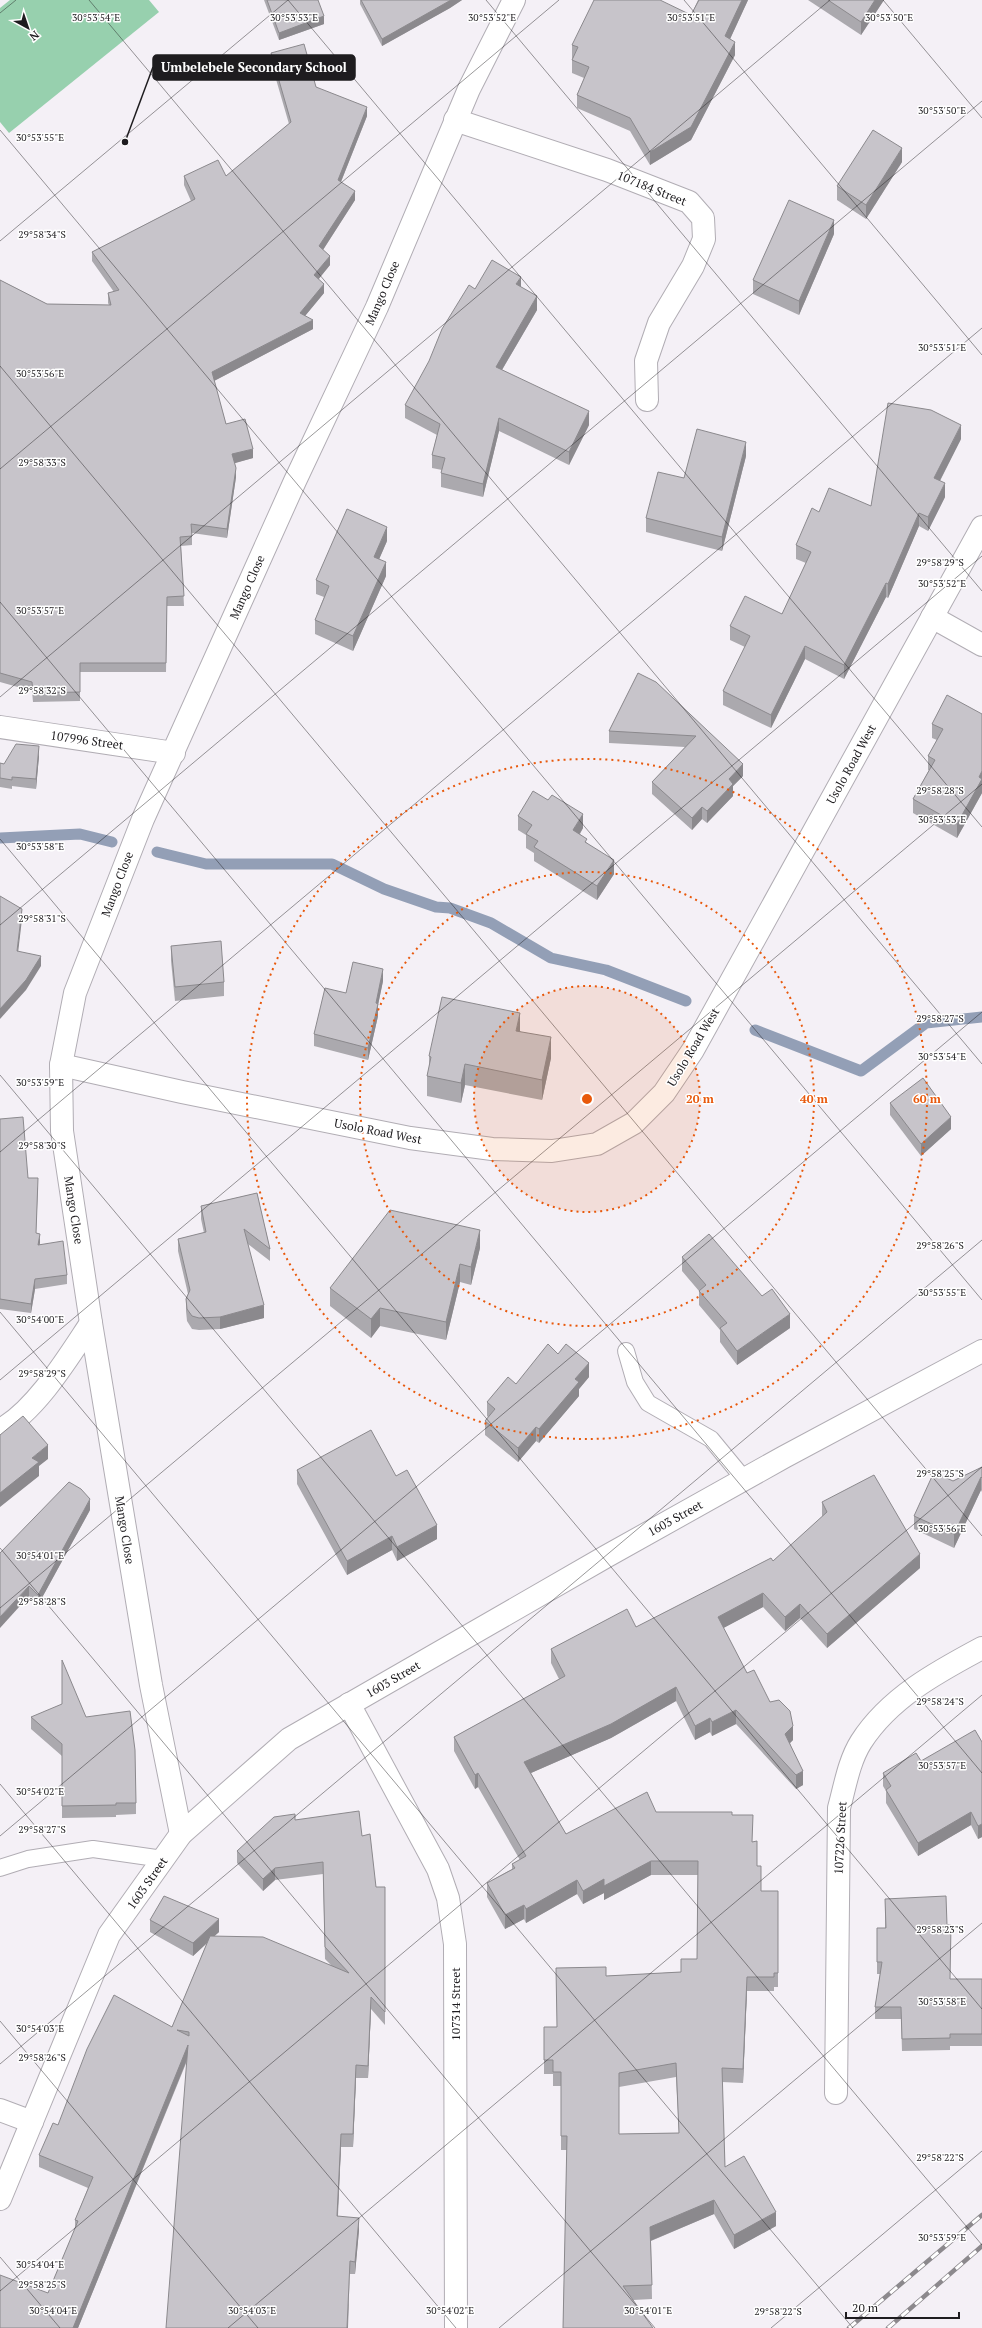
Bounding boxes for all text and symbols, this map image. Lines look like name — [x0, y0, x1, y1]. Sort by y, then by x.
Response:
north arrow — [8, 8, 48, 48]
text: 30°53'54"E — [72, 11, 120, 24]
text: 30°53'53"E — [270, 11, 318, 24]
text: 30°53'52"E — [468, 11, 516, 24]
text: 30°53'51"E — [667, 11, 715, 24]
text: 30°53'50"E — [865, 11, 913, 24]
text: N — [26, 28, 42, 44]
callout: Umbelebele Secondary School — [153, 55, 355, 80]
text: Umbelebele Secondary School — [161, 58, 347, 76]
text: 30°53'50"E — [918, 104, 966, 117]
text: 30°53'55"E — [16, 131, 64, 144]
street label: 107184 Street — [615, 167, 689, 209]
text: 29°58'34"S — [18, 228, 66, 241]
street label: Mango Close — [362, 258, 402, 328]
text: 30°53'51"E — [918, 341, 966, 354]
text: 30°53'56"E — [16, 367, 64, 380]
text: 29°58'33"S — [18, 456, 66, 469]
street label: Mango Close — [226, 553, 268, 621]
text: 29°58'29"S — [916, 556, 964, 569]
text: 30°53'52"E — [918, 577, 966, 590]
text: 30°53'57"E — [16, 604, 64, 617]
text: 29°58'32"S — [18, 684, 66, 697]
street label: Usolo Road West — [823, 721, 879, 807]
street label: 107996 Street — [50, 727, 125, 753]
text: 29°58'28"S — [916, 784, 964, 797]
text: 30°53'53"E — [918, 813, 966, 826]
text: 30°53'58"E — [16, 840, 64, 853]
street label: Mango Close — [98, 849, 136, 919]
text: 29°58'31"S — [18, 912, 66, 925]
street label: Usolo Road West — [664, 1005, 723, 1089]
text: 29°58'27"S — [916, 1012, 964, 1025]
text: 30°53'54"E — [918, 1050, 966, 1063]
text: 30°53'59"E — [16, 1076, 64, 1089]
text: 20 m — [686, 1091, 714, 1106]
text: 40 m — [800, 1091, 828, 1106]
text: 60 m — [913, 1091, 941, 1106]
centre of rings — [580, 1092, 594, 1106]
street label: Usolo Road West — [333, 1115, 424, 1147]
text: 29°58'30"S — [18, 1139, 66, 1152]
street label: Mango Close — [61, 1175, 87, 1245]
text: 29°58'26"S — [916, 1239, 964, 1252]
text: 30°53'55"E — [918, 1286, 966, 1299]
text: 30°54'00"E — [16, 1313, 64, 1326]
text: 29°58'29"S — [18, 1367, 66, 1380]
text: 29°58'25"S — [916, 1467, 964, 1480]
street label: Mango Close — [112, 1495, 138, 1565]
street label: 1603 Street — [645, 1497, 706, 1539]
text: 30°53'56"E — [918, 1522, 966, 1535]
text: 30°54'01"E — [16, 1549, 64, 1562]
text: 29°58'28"S — [18, 1595, 66, 1608]
street label: 1603 Street — [363, 1657, 423, 1701]
text: 29°58'24"S — [916, 1695, 964, 1708]
text: 30°53'57"E — [918, 1759, 966, 1772]
text: 30°54'02"E — [16, 1785, 64, 1798]
street label: 107226 Street — [831, 1800, 849, 1875]
text: 29°58'27"S — [18, 1823, 66, 1836]
street label: 1603 Street — [123, 1853, 171, 1912]
text: 29°58'23"S — [916, 1923, 964, 1936]
street label: 107314 Street — [448, 1967, 463, 2041]
text: 30°53'58"E — [918, 1995, 966, 2008]
text: 30°54'03"E — [16, 2022, 64, 2035]
text: 29°58'26"S — [18, 2051, 66, 2064]
text: 29°58'22"S — [916, 2151, 964, 2164]
text: 30°53'59"E — [918, 2231, 966, 2244]
text: 30°54'04"E — [16, 2258, 64, 2271]
text: 29°58'25"S — [18, 2278, 66, 2291]
scale bar — [846, 2294, 959, 2320]
text: 20 m — [852, 2300, 879, 2315]
text: 30°54'04"E — [29, 2304, 77, 2317]
text: 30°54'03"E — [228, 2304, 276, 2317]
text: 30°54'02"E — [426, 2304, 474, 2317]
text: 30°54'01"E — [624, 2304, 672, 2317]
text: 29°58'22"S — [754, 2305, 802, 2318]

